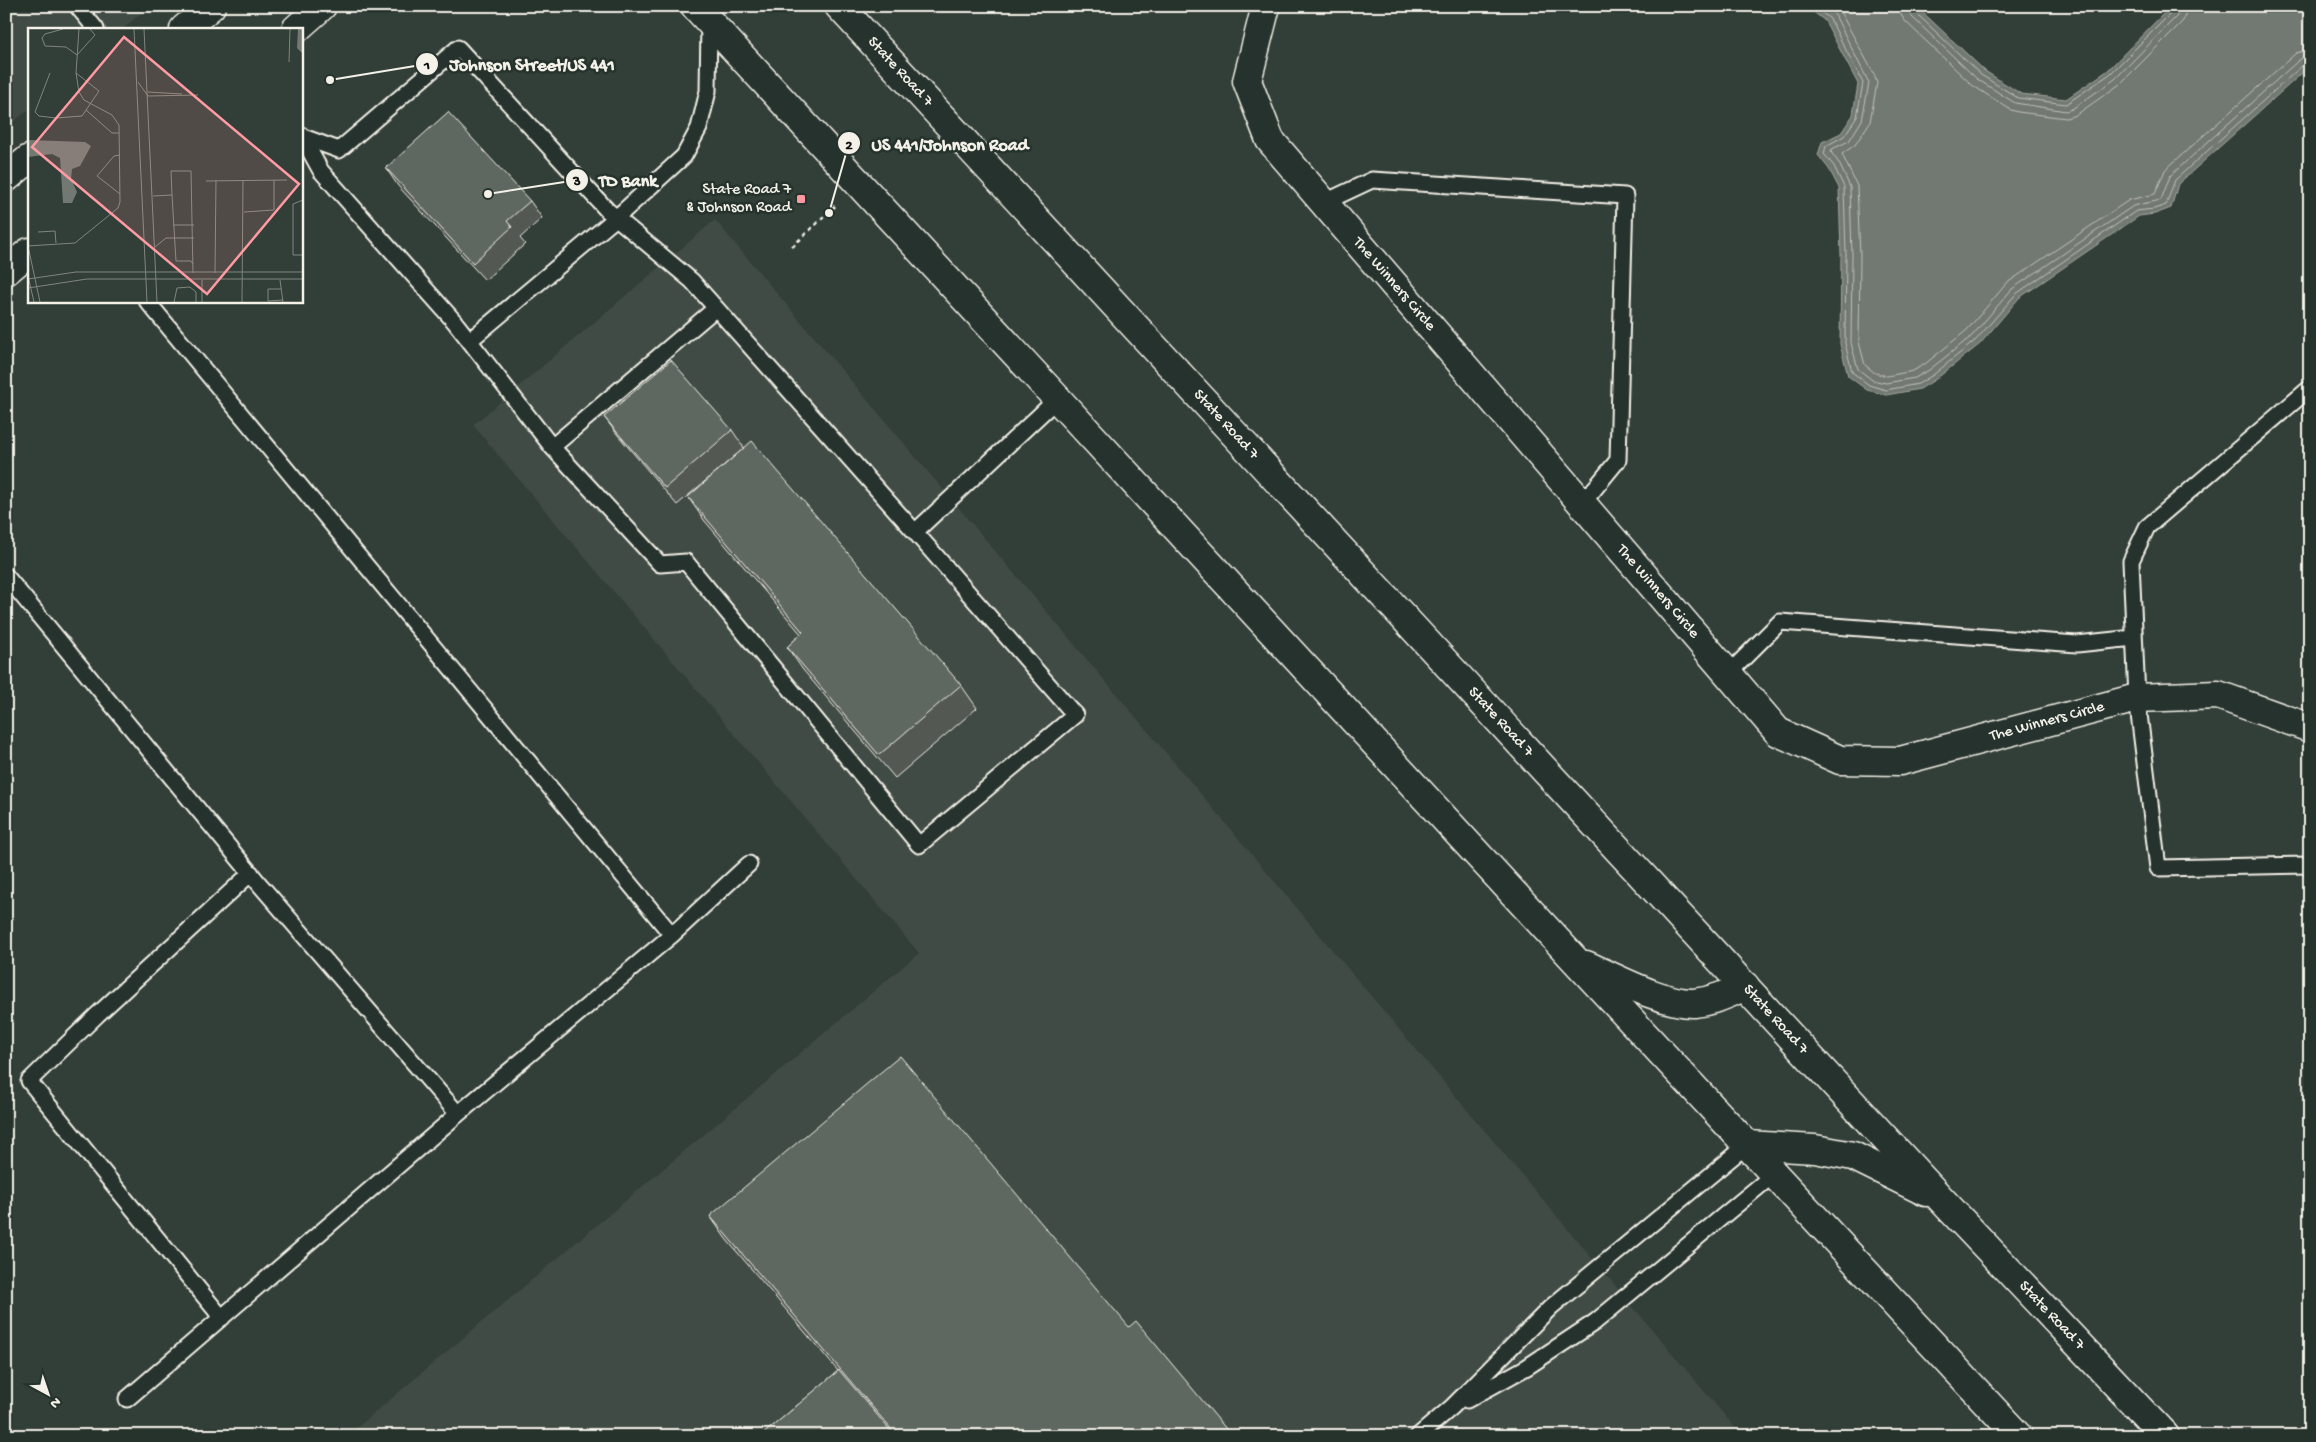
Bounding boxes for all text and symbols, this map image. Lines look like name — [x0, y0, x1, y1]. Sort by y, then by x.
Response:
inset map — [28, 28, 302, 302]
street label: State Road 7 — [863, 33, 938, 112]
callout: Johnson Street/US 441 — [414, 48, 625, 81]
text: Johnson Street/US 441 — [448, 56, 615, 77]
text: 1 — [423, 57, 430, 75]
callout: US 441/Johnson Road — [836, 127, 1038, 160]
text: US 441/Johnson Road — [872, 136, 1031, 157]
text: 2 — [845, 137, 853, 155]
callout: TD Bank — [564, 164, 668, 197]
text: TD Bank — [597, 172, 659, 193]
text: 3 — [572, 173, 581, 191]
place label: State Road 7 & Johnson Road — [686, 181, 793, 218]
marker: State Road 7 & Johnson Road — [795, 193, 807, 205]
street label: The Winners Circle — [1348, 233, 1440, 336]
street label: State Road 7 — [1189, 386, 1263, 464]
street label: The Winners Circle — [1611, 540, 1704, 643]
street label: State Road 7 — [1464, 683, 1538, 762]
street label: The Winners Circle — [1987, 697, 2107, 746]
street label: State Road 7 — [1738, 981, 1813, 1059]
street label: State Road 7 — [2014, 1277, 2089, 1355]
north arrow — [22, 1370, 72, 1420]
text: N — [46, 1393, 64, 1411]

